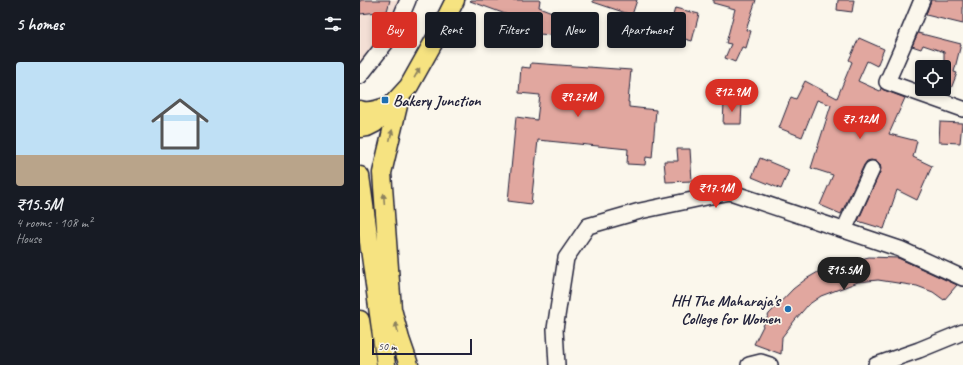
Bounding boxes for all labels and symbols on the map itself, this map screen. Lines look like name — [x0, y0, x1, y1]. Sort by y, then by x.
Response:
one-way arrow — [413, 67, 420, 79]
pin: ₹12.9M — [699, 79, 765, 113]
pin: ₹9.27M — [545, 84, 611, 118]
place label: Bakery Junction — [393, 91, 481, 111]
marker: Bakery Junction — [380, 95, 390, 105]
pin: ₹7.12M — [827, 106, 893, 140]
one-way arrow — [388, 129, 394, 141]
pin: ₹17.1M — [683, 175, 749, 209]
one-way arrow — [380, 193, 387, 205]
pin: ₹15.5M — [811, 257, 877, 291]
place label: HH The Maharaja's College for Women — [671, 291, 781, 329]
marker: HH The Maharaja's College for Women — [783, 304, 793, 314]
one-way arrow — [394, 322, 400, 334]
scale bar — [372, 337, 472, 356]

